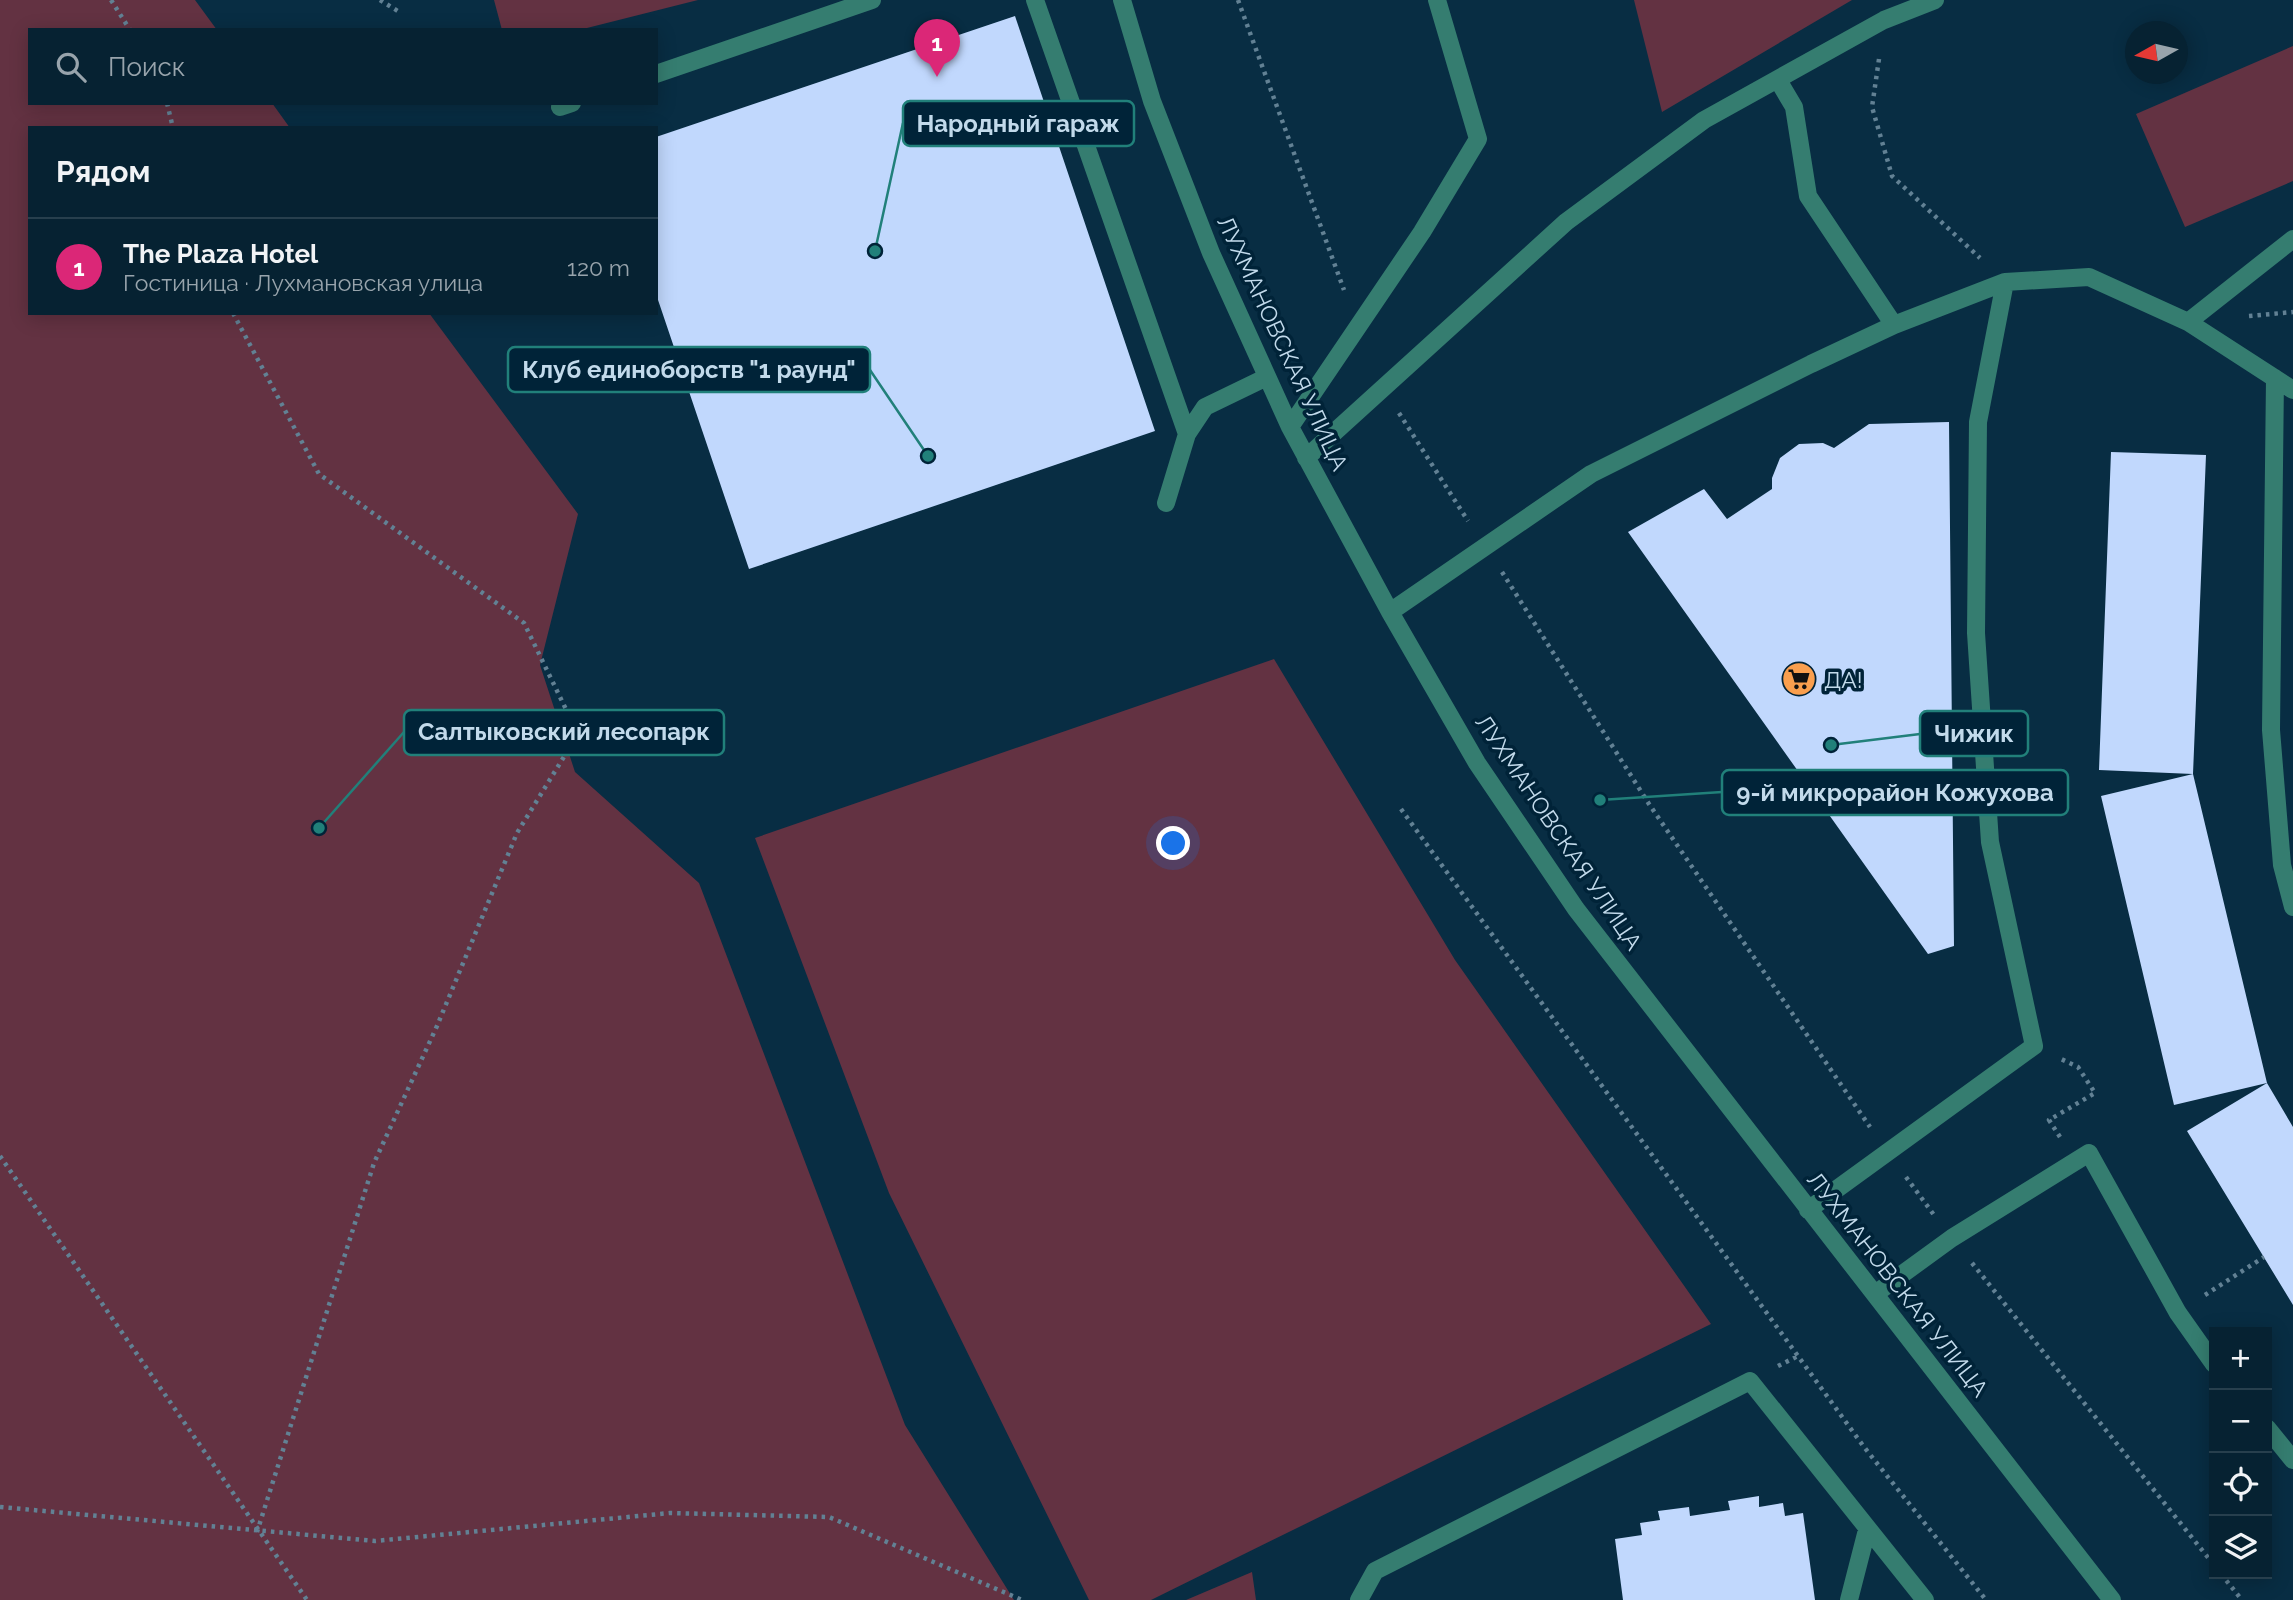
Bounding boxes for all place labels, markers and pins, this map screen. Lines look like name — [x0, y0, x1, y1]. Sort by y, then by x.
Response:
pin: 1 — [914, 19, 960, 77]
callout: Народный гараж — [903, 101, 1134, 146]
callout: Клуб единоборств "1 раунд" — [508, 347, 870, 392]
supermarket icon: ДА! — [1780, 660, 1818, 698]
place label: ДА! — [1824, 666, 1863, 693]
callout: Салтыковский лесопарк — [404, 710, 724, 755]
callout: Чижик — [1920, 711, 2028, 756]
callout: 9-й микрорайон Кожухова — [1722, 770, 2068, 815]

